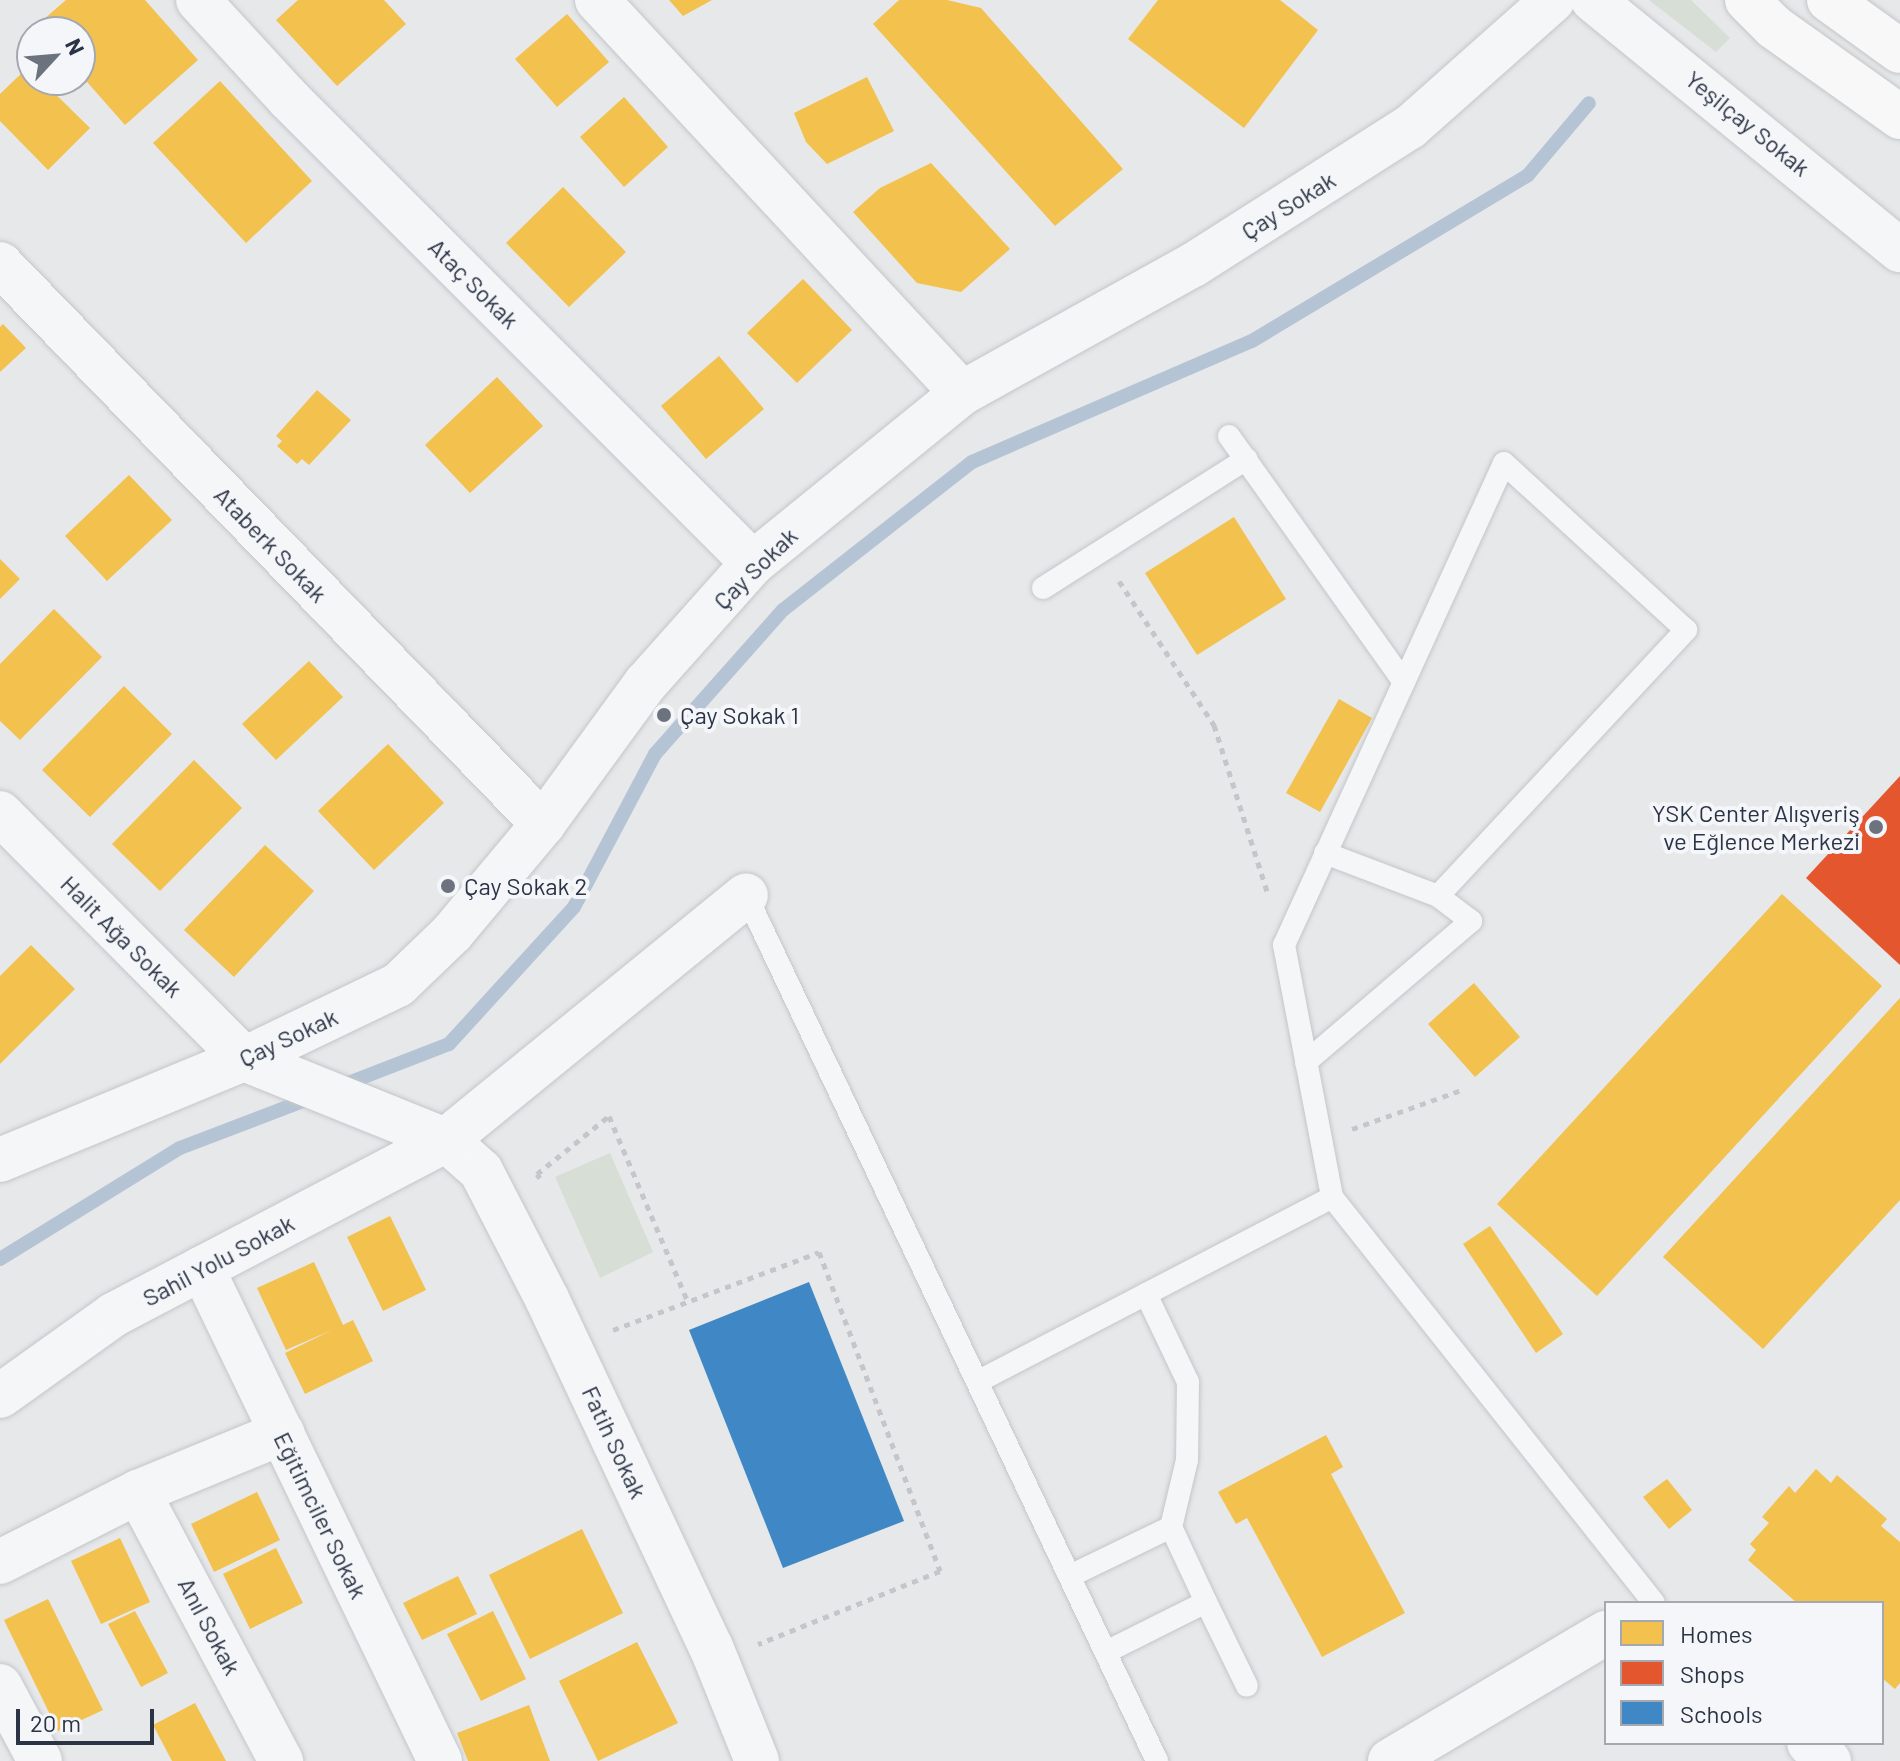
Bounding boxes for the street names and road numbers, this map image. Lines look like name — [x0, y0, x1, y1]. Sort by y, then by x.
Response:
street label: Yeşilçay Sokak — [1680, 64, 1816, 182]
street label: Çay Sokak — [1236, 165, 1340, 245]
street label: Ataç Sokak — [423, 232, 525, 334]
street label: Ataberk Sokak — [209, 480, 333, 608]
street label: Çay Sokak — [707, 521, 803, 615]
street label: Halit Ağa Sokak — [55, 869, 189, 1003]
street label: Çay Sokak — [234, 1002, 342, 1072]
street label: Sahil Yolu Sokak — [137, 1208, 299, 1312]
street label: Fatih Sokak — [576, 1381, 654, 1503]
street label: Eğitimciler Sokak — [268, 1427, 374, 1603]
street label: Anıl Sokak — [172, 1572, 248, 1680]

